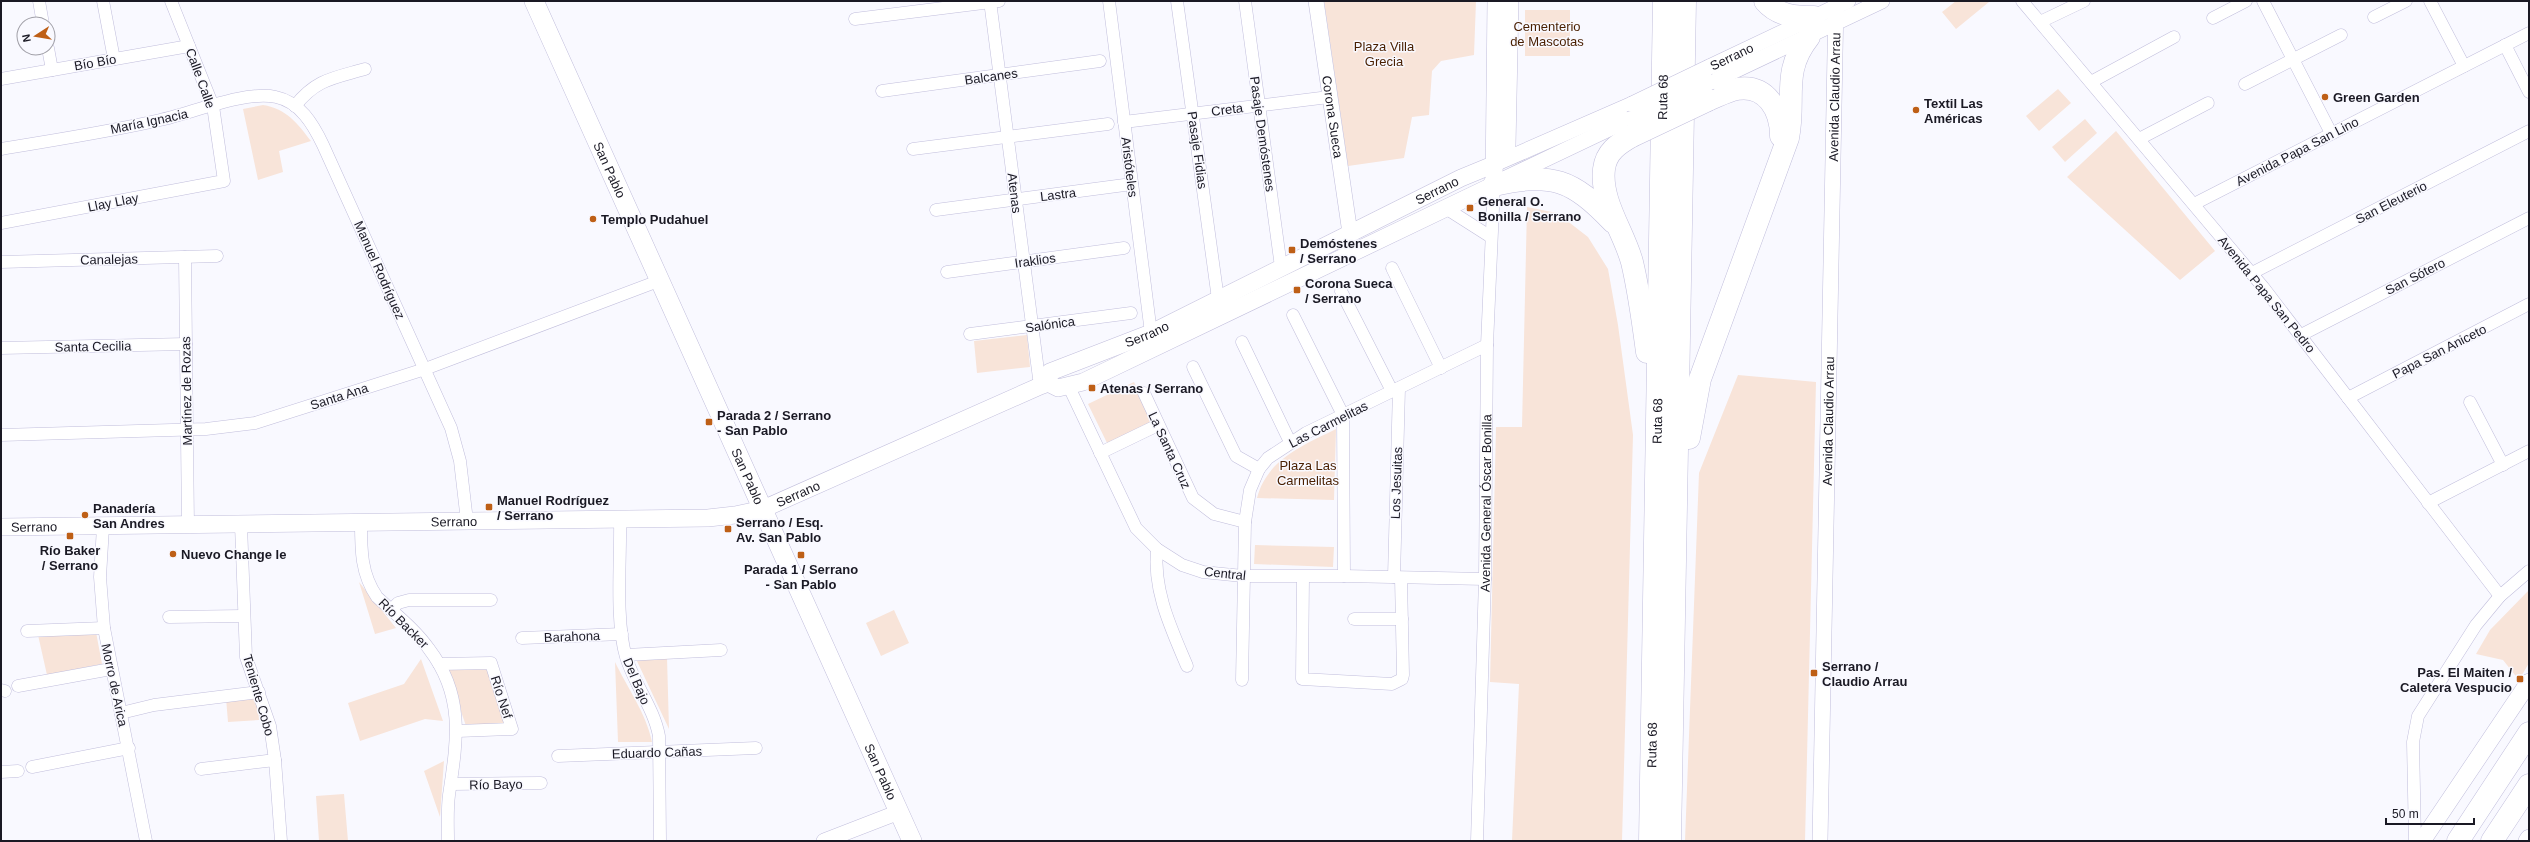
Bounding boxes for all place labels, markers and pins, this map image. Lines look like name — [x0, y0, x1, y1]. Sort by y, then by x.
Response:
place label: Green Garden — [2333, 90, 2420, 105]
marker: Green Garden — [2320, 92, 2330, 102]
place label: Textil Las Américas — [1924, 96, 1983, 126]
marker: Textil Las Américas — [1911, 105, 1921, 115]
place label: General O. Bonilla / Serrano — [1478, 194, 1581, 224]
marker: General O. Bonilla / Serrano — [1465, 203, 1475, 213]
place label: Templo Pudahuel — [601, 212, 708, 227]
marker: Templo Pudahuel — [588, 214, 598, 224]
place label: Demóstenes / Serrano — [1300, 236, 1377, 266]
marker: Demóstenes / Serrano — [1287, 245, 1297, 255]
place label: Corona Sueca / Serrano — [1305, 276, 1393, 306]
marker: Corona Sueca / Serrano — [1292, 285, 1302, 295]
place label: Atenas / Serrano — [1100, 381, 1203, 396]
marker: Atenas / Serrano — [1087, 383, 1097, 393]
place label: Parada 2 / Serrano - San Pablo — [717, 408, 831, 438]
marker: Parada 2 / Serrano - San Pablo — [704, 417, 714, 427]
place label: Manuel Rodríguez / Serrano — [497, 493, 609, 523]
place label: Panadería San Andres — [93, 501, 165, 531]
marker: Manuel Rodríguez / Serrano — [484, 502, 494, 512]
marker: Panadería San Andres — [80, 510, 90, 520]
place label: Serrano / Esq. Av. San Pablo — [736, 515, 823, 545]
marker: Serrano / Esq. Av. San Pablo — [723, 524, 733, 534]
marker: Río Baker / Serrano — [65, 531, 75, 541]
place label: Río Baker / Serrano — [40, 543, 100, 573]
place label: Nuevo Change le — [181, 547, 286, 562]
marker: Nuevo Change le — [168, 549, 178, 559]
marker: Parada 1 / Serrano - San Pablo — [796, 550, 806, 560]
place label: Parada 1 / Serrano - San Pablo — [744, 562, 858, 592]
place label: Serrano / Claudio Arrau — [1822, 659, 1908, 689]
place label: Pas. El Maiten / Caletera Vespucio — [2400, 665, 2512, 695]
marker: Serrano / Claudio Arrau — [1809, 668, 1819, 678]
marker: Pas. El Maiten / Caletera Vespucio — [2515, 674, 2525, 684]

